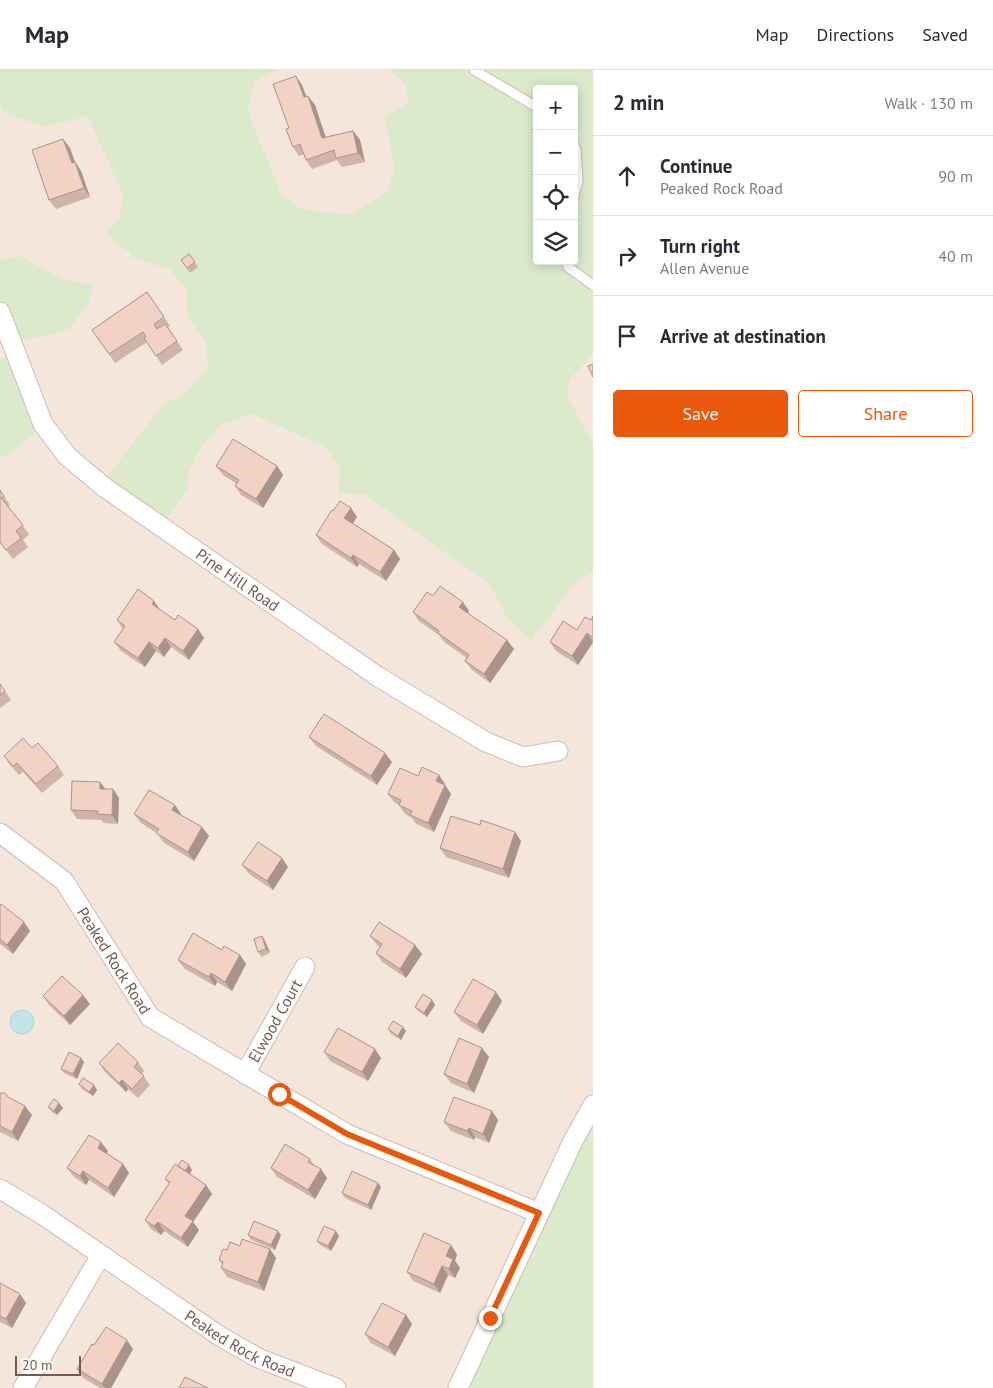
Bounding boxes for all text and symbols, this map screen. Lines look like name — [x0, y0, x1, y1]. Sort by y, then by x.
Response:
text: Map — [25, 19, 69, 50]
text: Map — [756, 23, 788, 46]
text: Directions — [816, 23, 894, 46]
text: Saved — [922, 23, 968, 46]
map controls — [533, 85, 578, 265]
button: + — [533, 85, 578, 130]
text: 2 min — [613, 89, 664, 116]
text: Walk · 130 m — [884, 93, 973, 113]
button: − — [533, 130, 578, 175]
text: Continue — [660, 154, 732, 178]
icon: ahead — [613, 162, 641, 190]
text: 90 m — [938, 166, 973, 186]
button: locate — [533, 175, 578, 220]
text: Peaked Rock Road — [660, 178, 783, 198]
button: layers — [533, 220, 578, 265]
text: Turn right — [660, 234, 740, 258]
icon: right — [613, 242, 641, 270]
text: 40 m — [938, 246, 973, 266]
text: Allen Avenue — [660, 258, 749, 278]
icon: arrive — [613, 322, 641, 350]
text: Arrive at destination — [660, 324, 826, 348]
button: Save — [613, 390, 788, 437]
button: Share — [798, 390, 973, 437]
street label: Pine Hill Road — [192, 544, 283, 615]
street label: Peaked Rock Road — [73, 903, 156, 1018]
street label: Elwood Court — [244, 975, 306, 1066]
route start — [268, 1083, 291, 1106]
street label: Peaked Rock Road — [181, 1305, 298, 1381]
route end — [479, 1307, 502, 1330]
scale bar — [15, 1353, 81, 1376]
text: 20 m — [22, 1356, 52, 1374]

